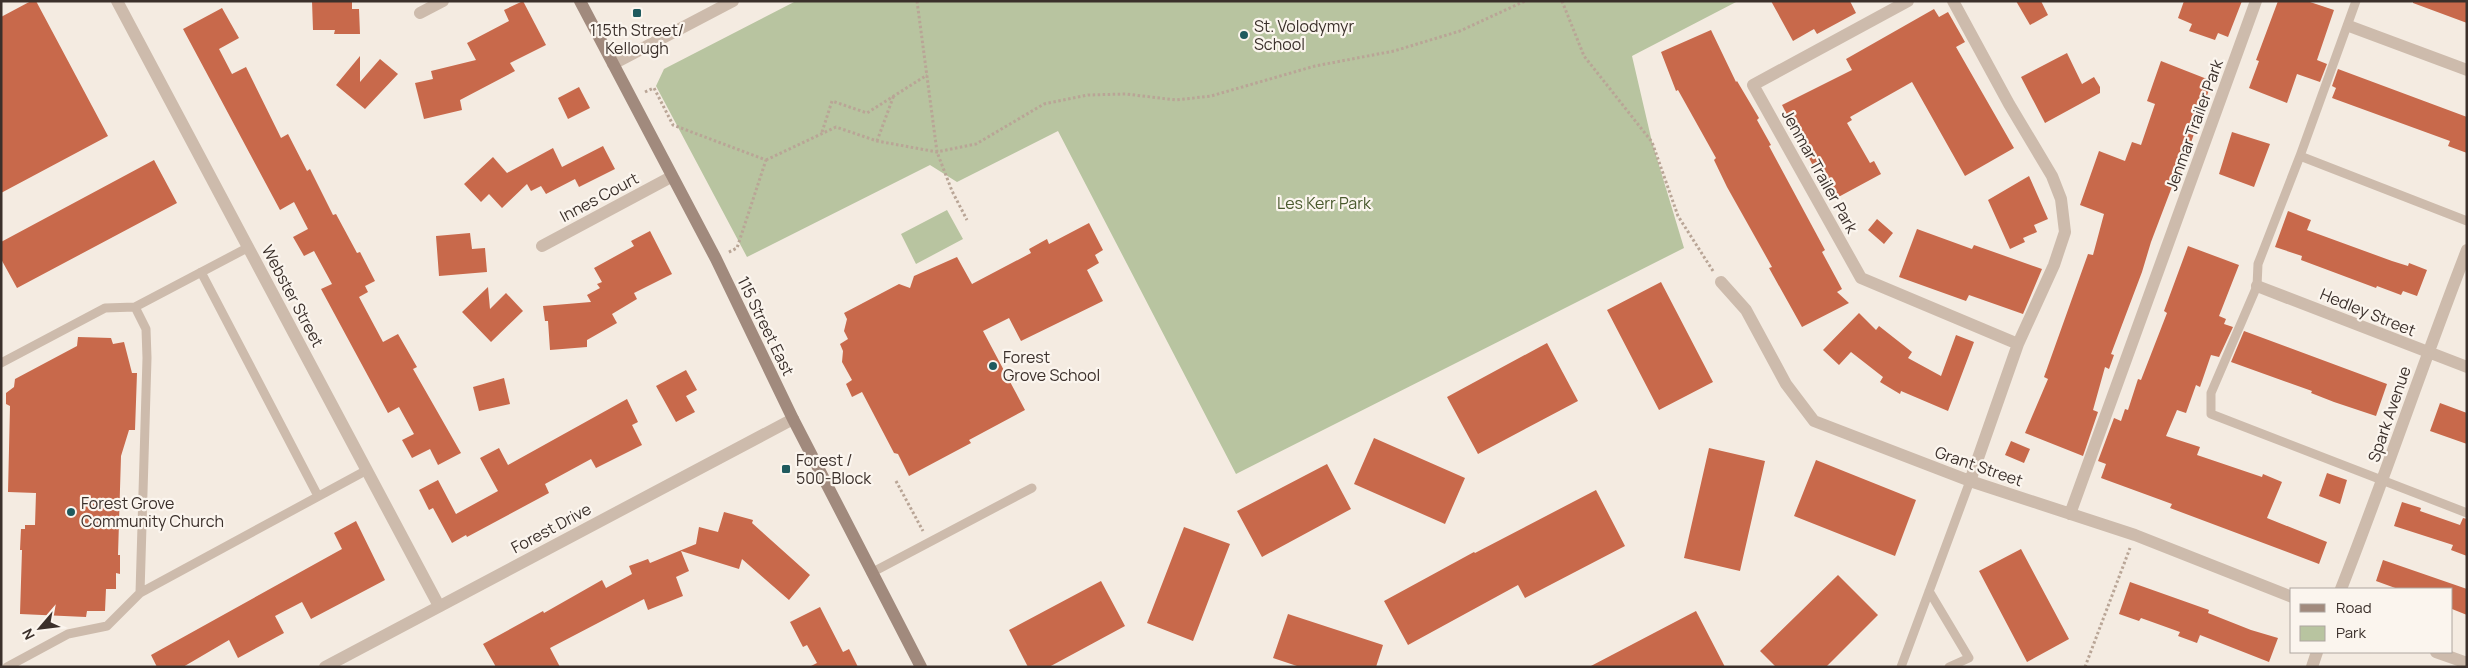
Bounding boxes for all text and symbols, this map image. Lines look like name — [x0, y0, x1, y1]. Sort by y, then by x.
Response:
marker: 115th Street/ Kellough — [631, 7, 643, 19]
place label: St. Volodymyr School — [1254, 15, 1354, 55]
place label: 115th Street/ Kellough — [590, 19, 684, 59]
marker: St. Volodymyr School — [1238, 29, 1250, 41]
street label: Jenmar Trailer Park — [2160, 55, 2228, 194]
street label: Jenmar Trailer Park — [1777, 105, 1864, 238]
street label: Innes Court — [556, 167, 642, 227]
park label: Les Kerr Park — [1277, 192, 1372, 214]
street label: Webster Street — [257, 241, 329, 351]
street label: 115 Street East — [732, 273, 800, 379]
street label: Hedley Street — [2317, 283, 2419, 341]
place label: Forest Grove School — [1003, 346, 1100, 386]
marker: Forest Grove School — [987, 360, 999, 372]
street label: Spark Avenue — [2362, 363, 2416, 465]
street label: Grant Street — [1932, 441, 2026, 491]
place label: Forest / 500-Block — [796, 449, 872, 489]
marker: Forest / 500-Block — [780, 463, 792, 475]
place label: Forest Grove Community Church — [81, 492, 224, 532]
street label: Forest Drive — [507, 498, 595, 558]
marker: Forest Grove Community Church — [65, 506, 77, 518]
legend — [2290, 588, 2453, 653]
text: Road — [2336, 597, 2372, 618]
north arrow — [15, 603, 65, 653]
text: Park — [2336, 622, 2366, 643]
text: N — [17, 625, 39, 643]

